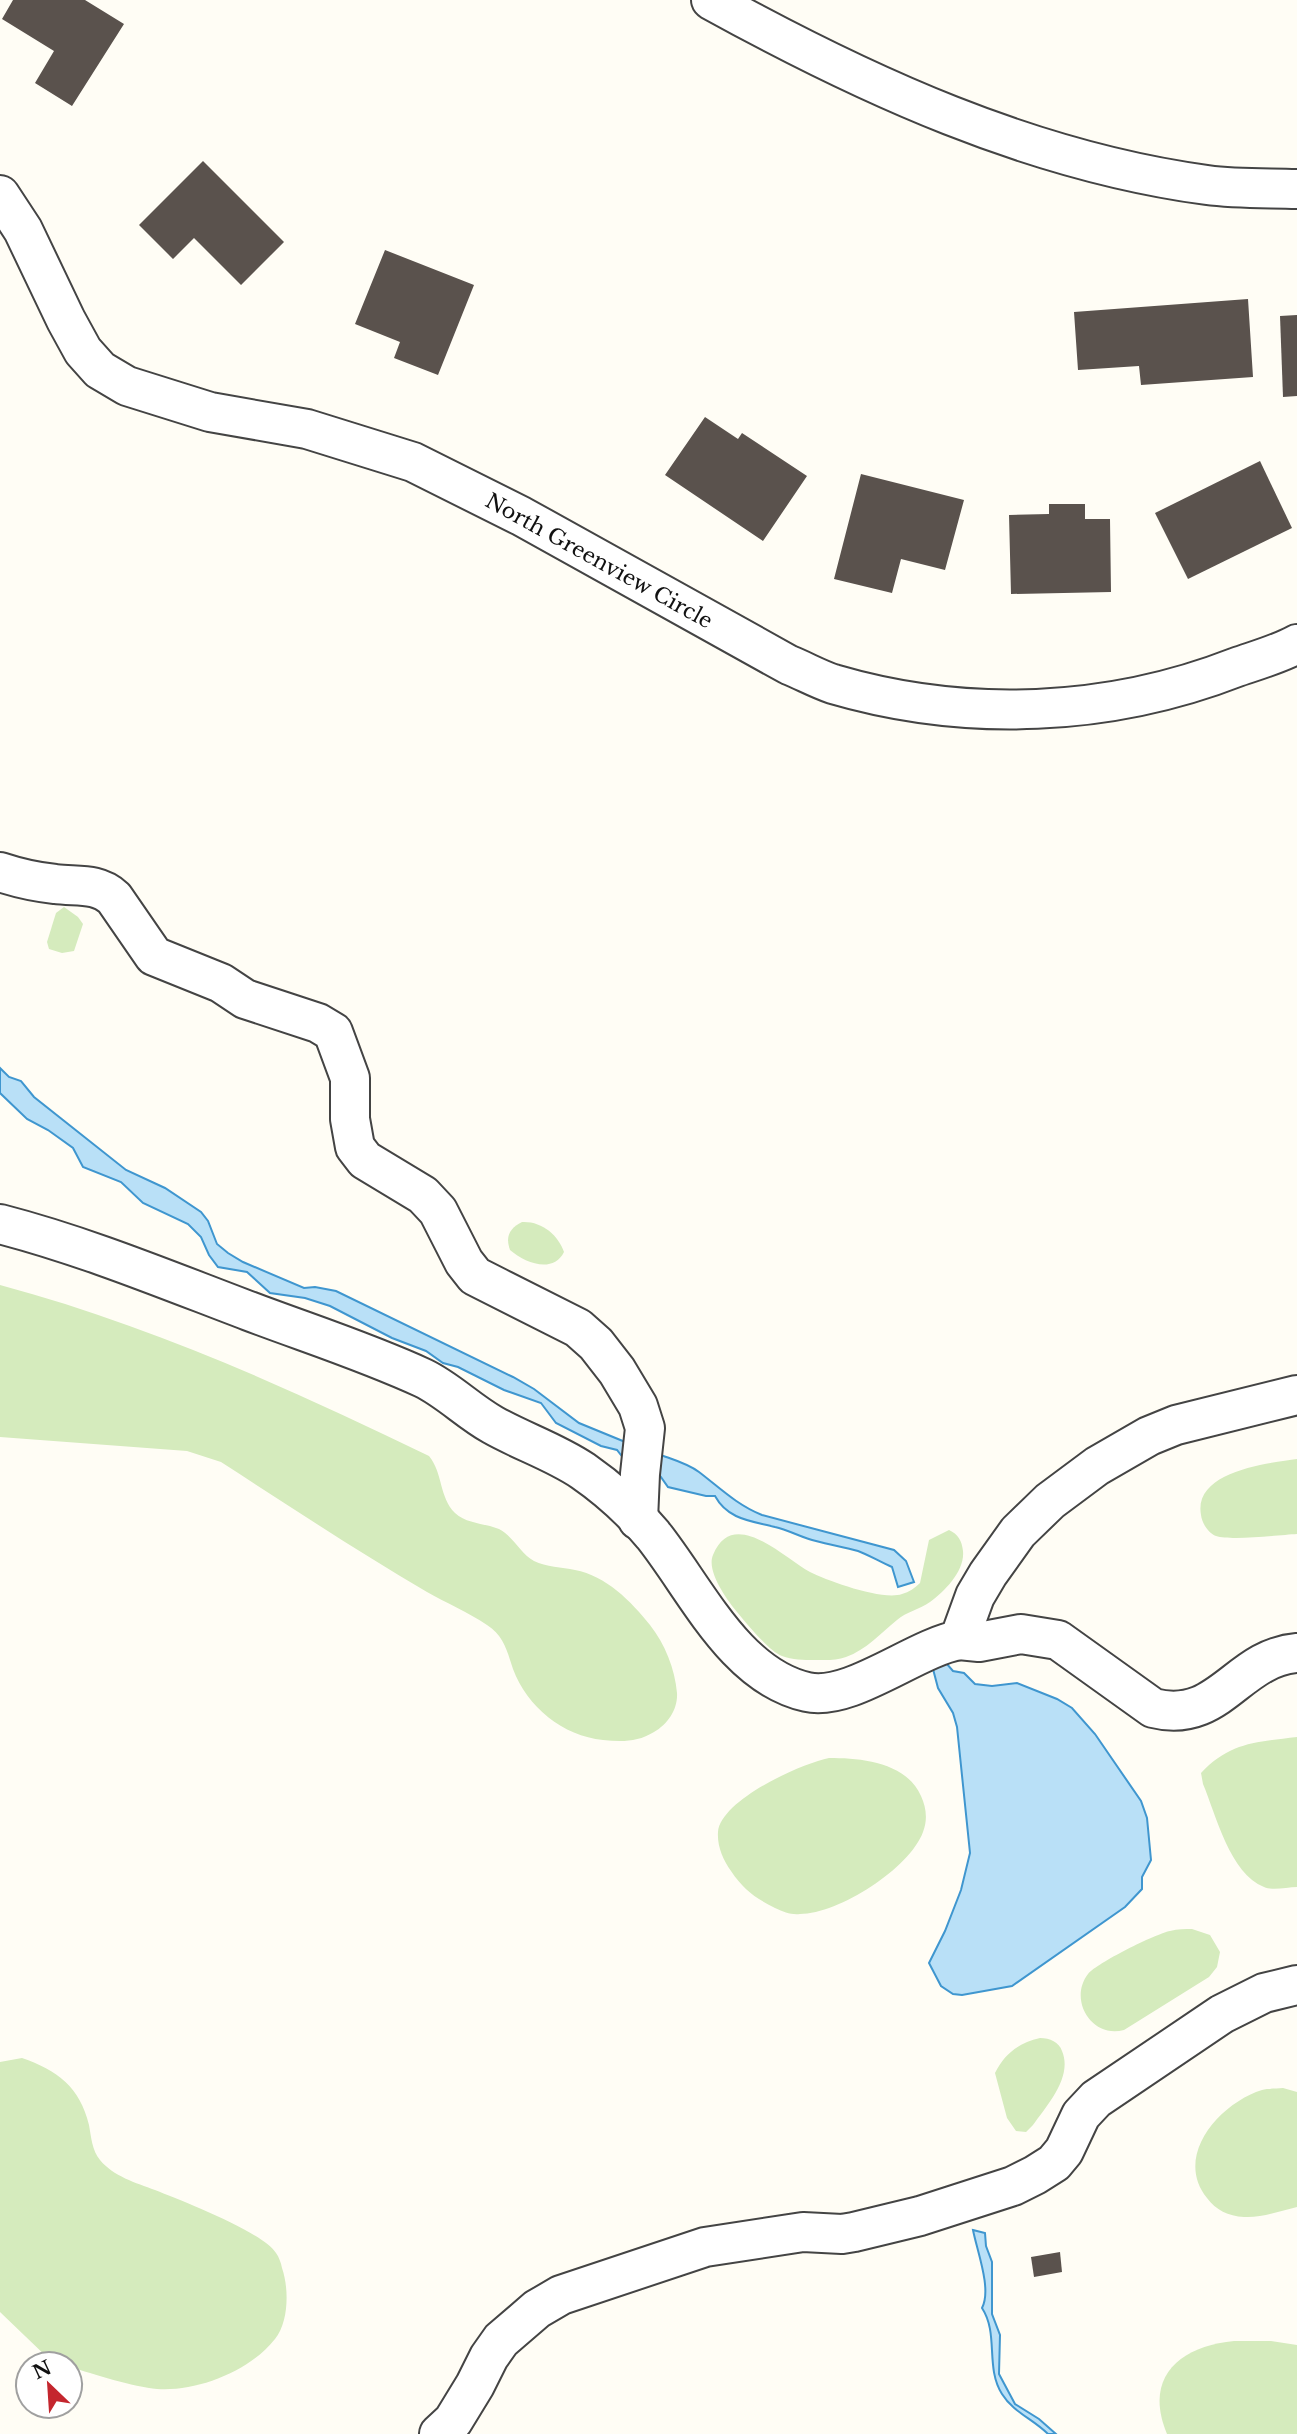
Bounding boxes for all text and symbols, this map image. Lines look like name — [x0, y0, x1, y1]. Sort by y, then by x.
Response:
street label: North Greenview Circle — [481, 488, 717, 634]
north arrow — [14, 2350, 84, 2420]
text: N — [29, 2356, 55, 2384]

